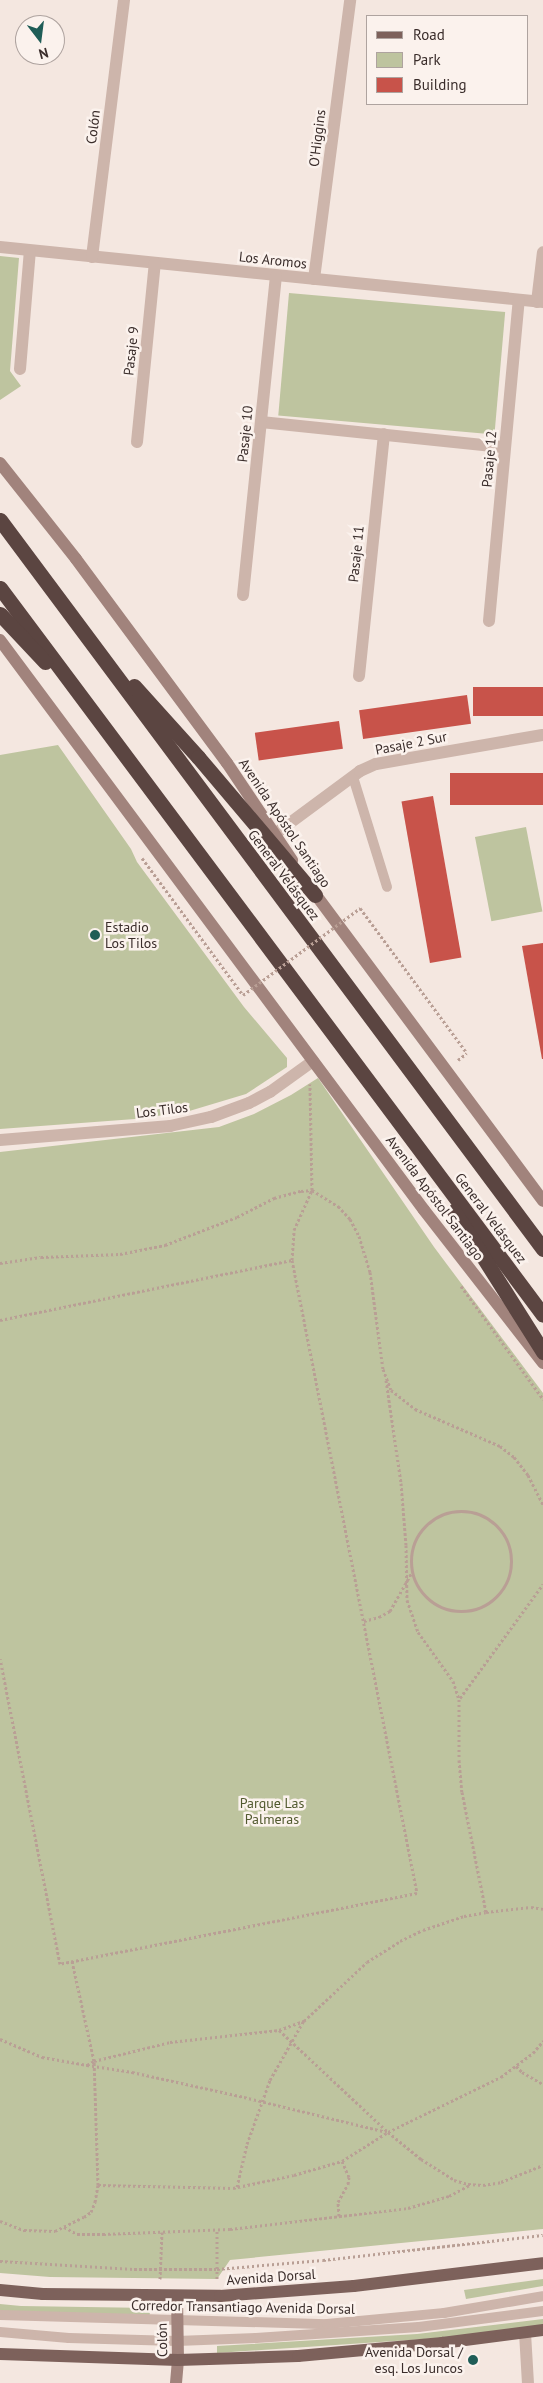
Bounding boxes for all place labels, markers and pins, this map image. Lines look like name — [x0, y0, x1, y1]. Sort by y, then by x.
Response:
place label: Estadio Los Tilos — [105, 919, 158, 952]
marker: Estadio Los Tilos — [89, 929, 101, 941]
place label: Avenida Dorsal / esq. Los Juncos — [365, 2344, 463, 2376]
marker: Avenida Dorsal / esq. Los Juncos — [467, 2354, 479, 2366]

